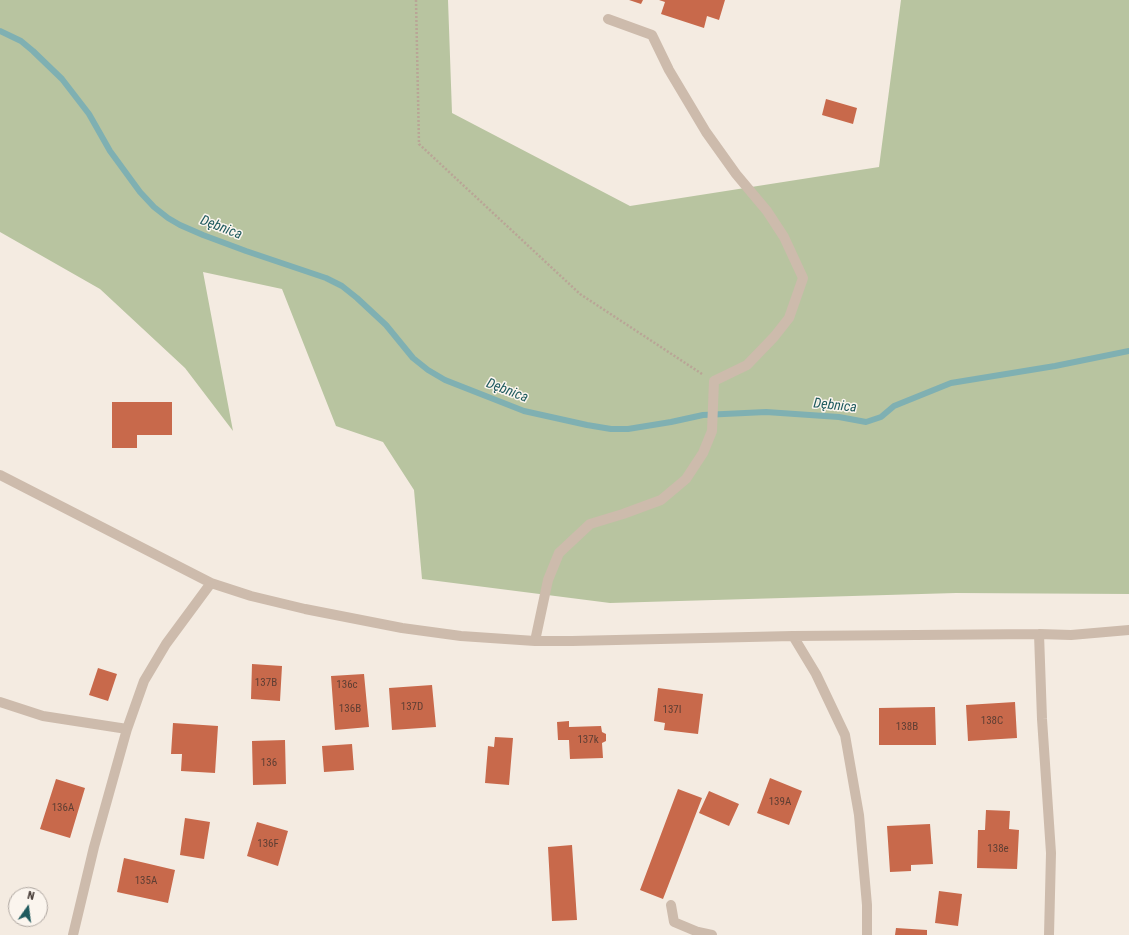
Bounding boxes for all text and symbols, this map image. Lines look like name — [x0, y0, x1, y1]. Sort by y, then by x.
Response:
water label: Dębnica — [198, 212, 244, 244]
water label: Dębnica — [484, 375, 530, 407]
water label: Dębnica — [813, 395, 857, 417]
house number: 137B — [255, 676, 277, 690]
house number: 136c — [336, 678, 358, 692]
house number: 137D — [401, 700, 423, 714]
house number: 136B — [339, 702, 361, 716]
house number: 137I — [662, 703, 682, 717]
house number: 138C — [981, 714, 1003, 728]
house number: 138B — [896, 720, 918, 734]
house number: 137k — [577, 733, 599, 747]
house number: 136 — [261, 756, 277, 770]
house number: 139A — [769, 795, 791, 809]
house number: 136A — [52, 801, 74, 815]
house number: 136F — [257, 837, 279, 851]
house number: 138e — [987, 842, 1009, 856]
house number: 135A — [135, 874, 157, 888]
north arrow — [8, 887, 48, 927]
text: N — [26, 889, 36, 903]

